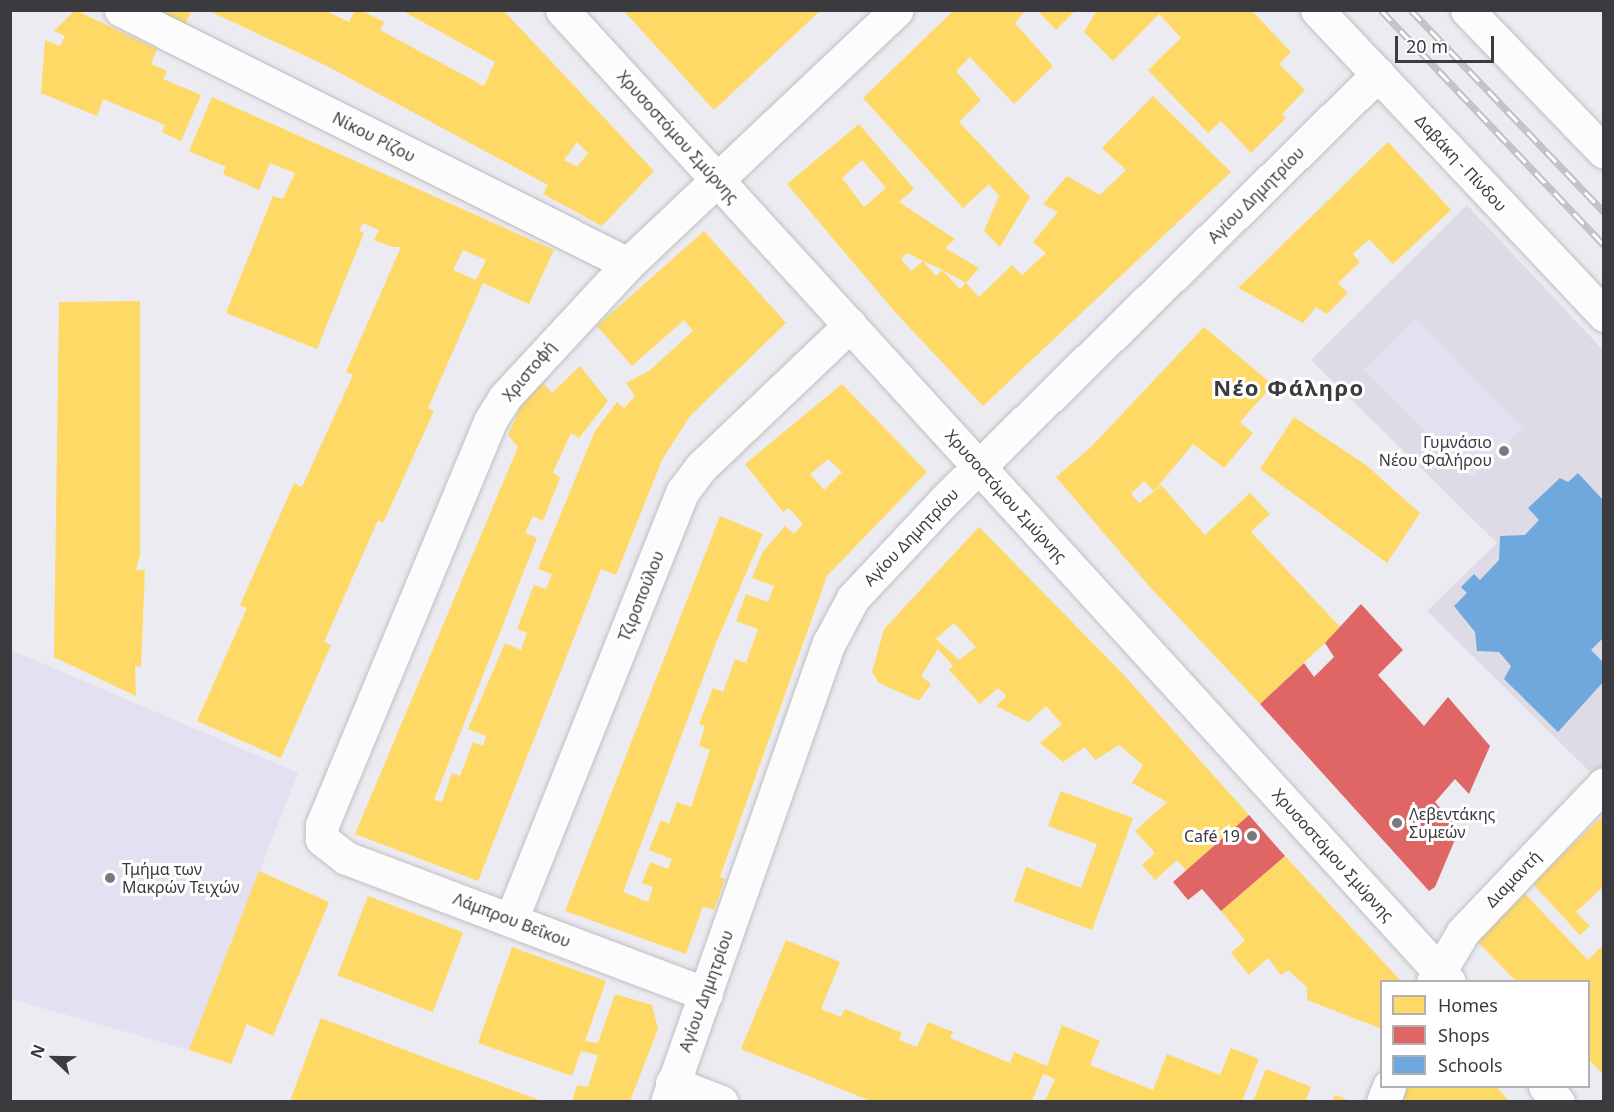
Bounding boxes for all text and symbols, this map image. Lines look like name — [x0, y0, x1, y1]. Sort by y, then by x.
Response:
scale bar — [1398, 24, 1497, 62]
text: 20 m — [1406, 34, 1448, 58]
street label: Χρυσοστόμου Σμύρνης — [613, 67, 743, 207]
street label: Νίκου Ρίζου — [329, 108, 419, 166]
street label: Δαβάκη - Πίνδου — [1411, 111, 1511, 215]
street label: Αγίου Δημητρίου — [1204, 143, 1308, 247]
street label: Χριστοφή — [498, 337, 560, 405]
district label: Νέο Φάληρο — [1213, 375, 1365, 401]
street label: Χρυσοστόμου Σμύρνης — [941, 426, 1071, 566]
place label: Γυμνάσιο Νέου Φαλήρου — [1379, 432, 1492, 470]
marker: Γυμνάσιο Νέου Φαλήρου — [1497, 444, 1511, 458]
street label: Αγίου Δημητρίου — [860, 484, 962, 590]
street label: Τζιροπούλου — [614, 548, 668, 644]
street label: Χρυσοστόμου Σμύρνης — [1268, 785, 1398, 925]
place label: Λεβεντάκης Συμεών — [1409, 804, 1495, 842]
marker: Λεβεντάκης Συμεών — [1390, 816, 1404, 830]
place label: Café 19 — [1184, 826, 1240, 846]
marker: Café 19 — [1245, 829, 1259, 843]
street label: Διαμαντή — [1482, 847, 1544, 911]
place label: Τμήμα των Μακρών Τειχών — [122, 859, 240, 897]
marker: Τμήμα των Μακρών Τειχών — [103, 871, 117, 885]
street label: Λάμπρου Βεΐκου — [451, 889, 573, 951]
street label: Αγίου Δημητρίου — [675, 927, 737, 1055]
legend — [1380, 980, 1590, 1088]
text: Homes — [1438, 993, 1498, 1017]
text: Shops — [1438, 1023, 1490, 1047]
north arrow — [24, 1028, 84, 1088]
text: N — [25, 1041, 50, 1061]
text: Schools — [1438, 1053, 1503, 1077]

